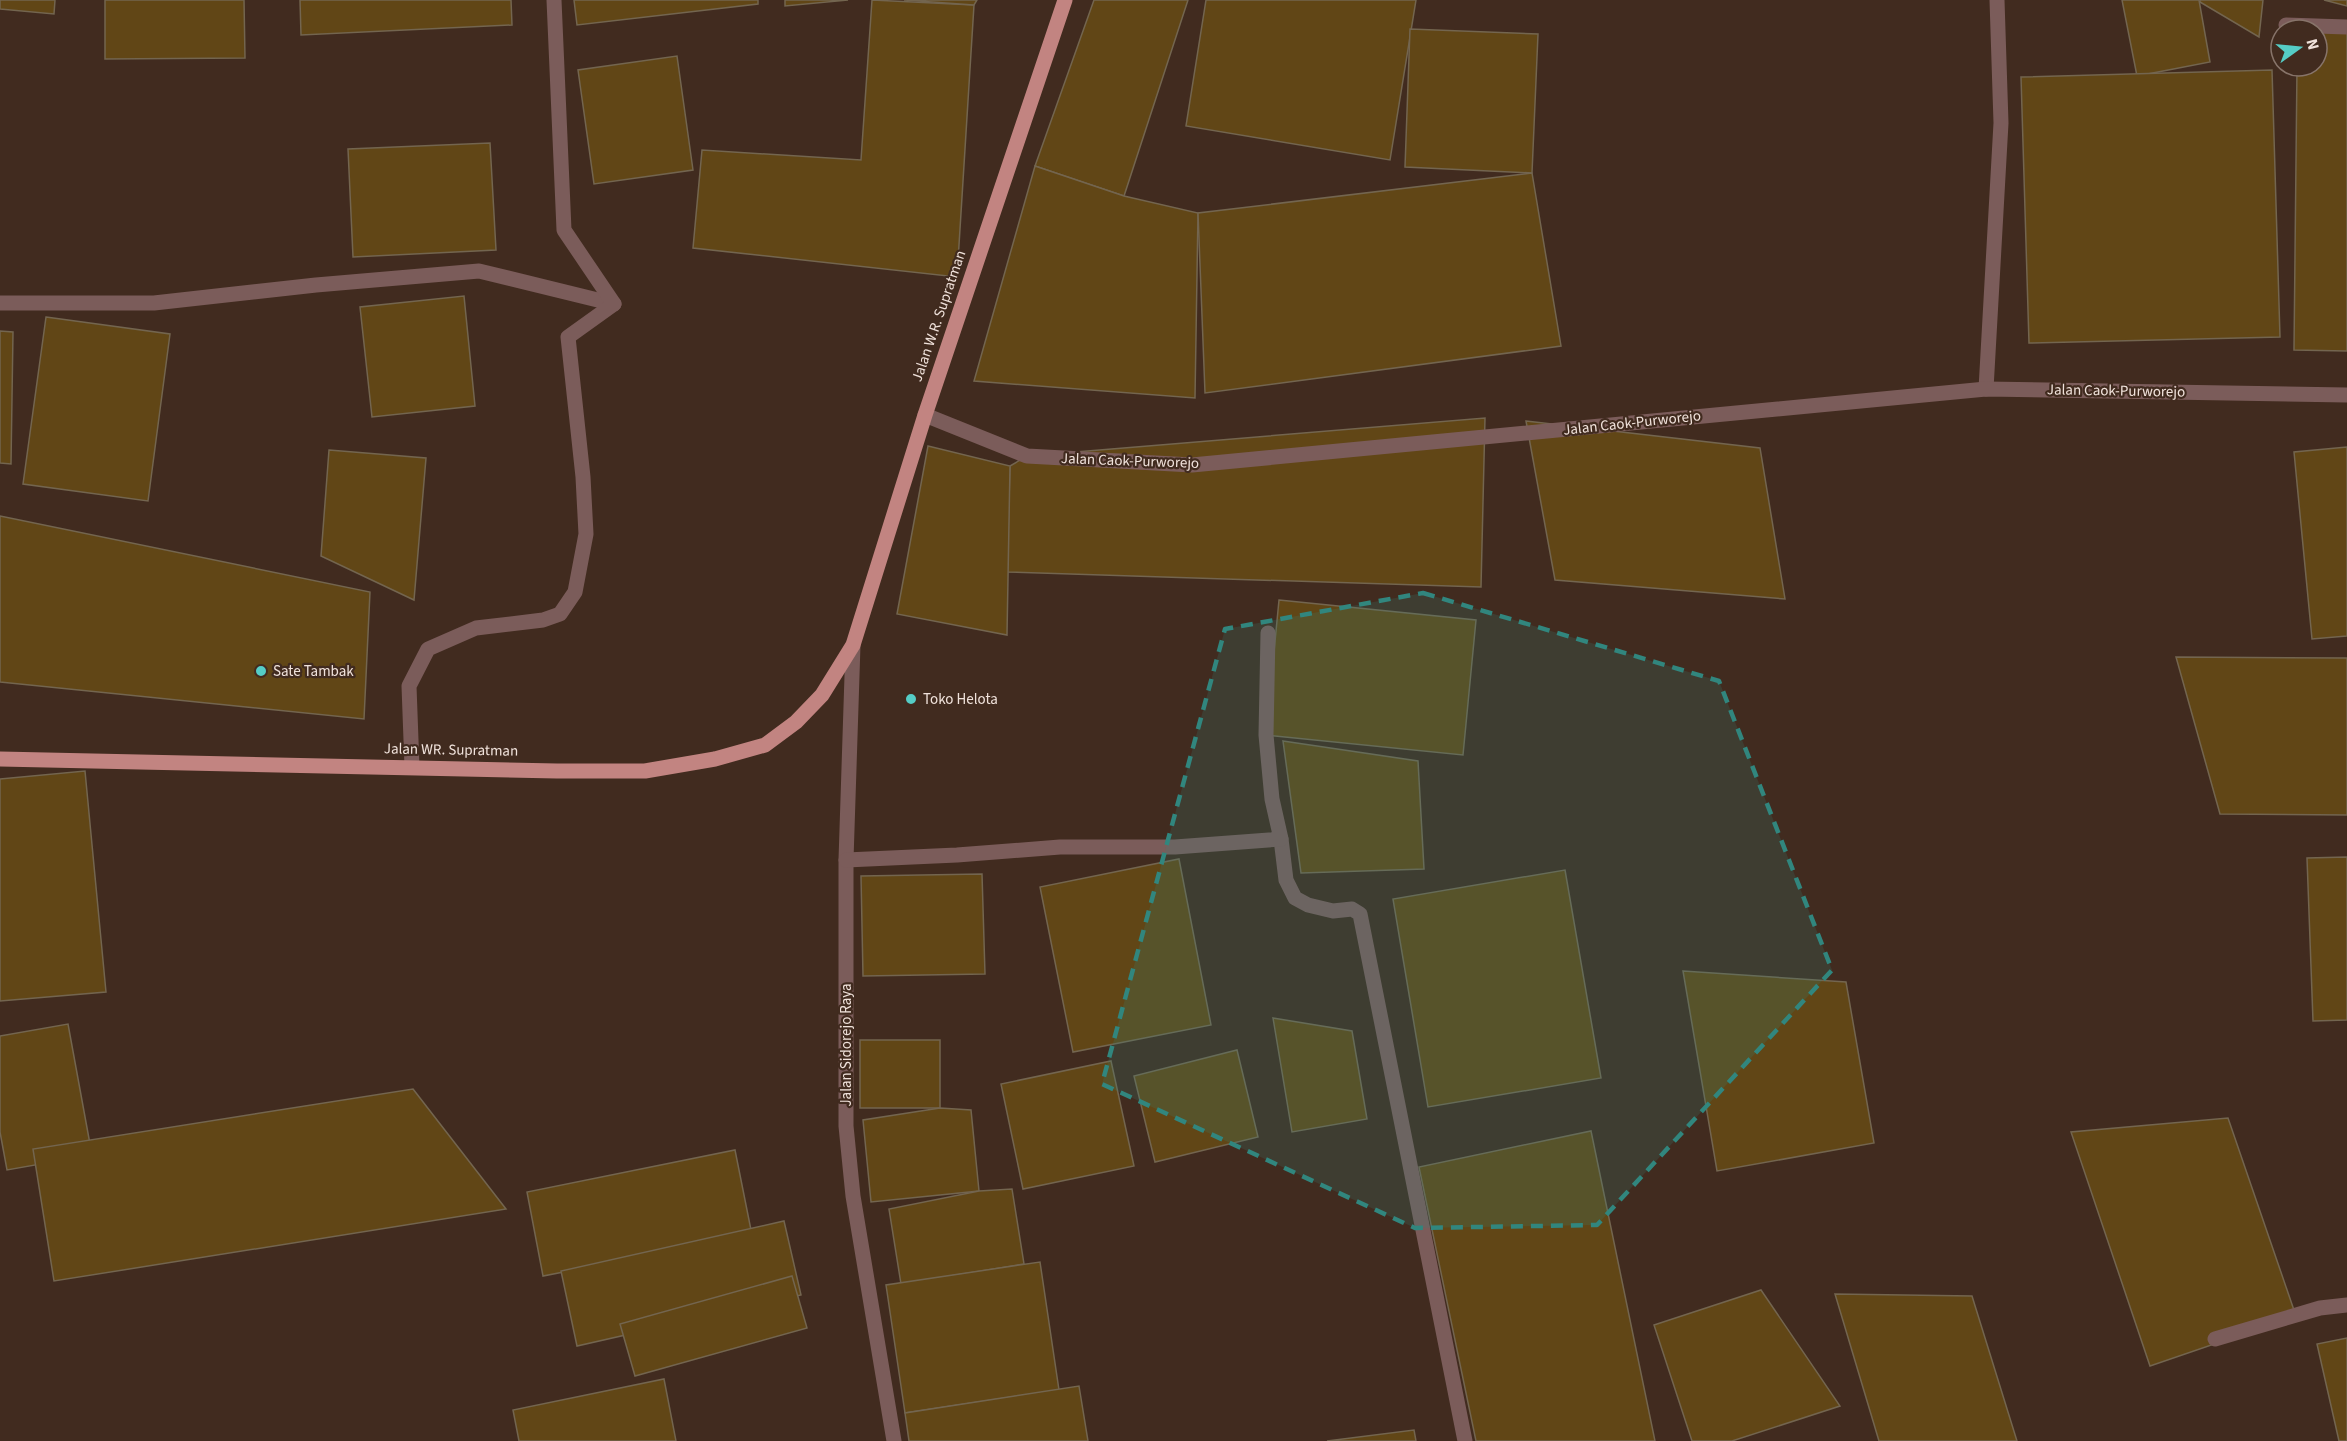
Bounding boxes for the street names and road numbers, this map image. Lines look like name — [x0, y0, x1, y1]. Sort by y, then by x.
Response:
street label: Jalan W.R. Supratman — [907, 248, 971, 384]
street label: Jalan Caok-Purworejo — [2047, 379, 2185, 403]
street label: Jalan Caok-Purworejo — [1562, 405, 1702, 441]
street label: Jalan Caok-Purworejo — [1060, 448, 1200, 474]
street label: Jalan WR. Supratman — [384, 738, 518, 762]
street label: Jalan Sidorejo Raya — [836, 983, 857, 1107]

